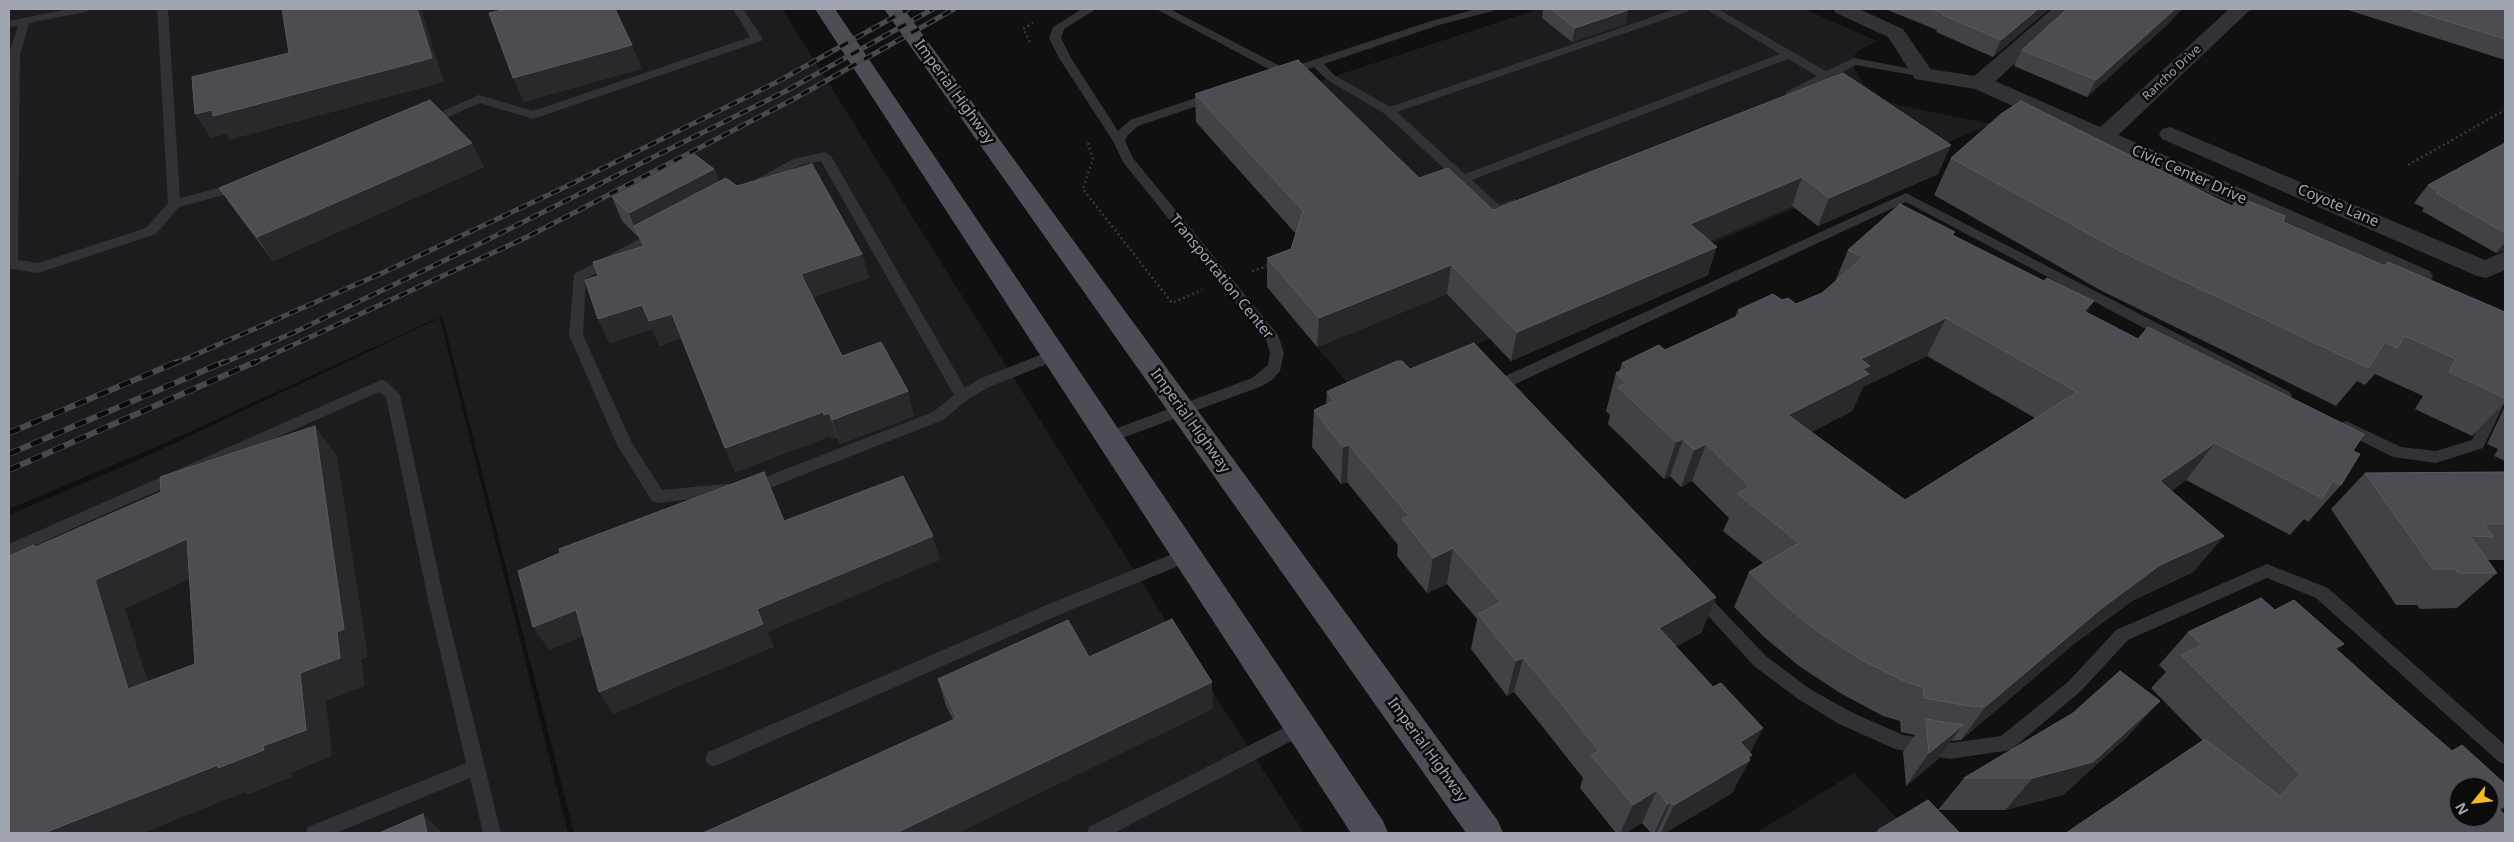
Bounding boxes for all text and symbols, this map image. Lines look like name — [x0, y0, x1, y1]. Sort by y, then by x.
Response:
street label: Imperial Highway — [910, 36, 998, 148]
street label: Rancho Drive — [2140, 42, 2204, 104]
street label: Civic Center Drive — [2129, 142, 2249, 208]
street label: Coyote Lane — [2295, 181, 2381, 231]
street label: Transportation Center — [1165, 211, 1277, 343]
street label: Imperial Highway — [1146, 365, 1234, 477]
street label: Imperial Highway — [1383, 694, 1471, 806]
north arrow — [2449, 777, 2499, 827]
text: N — [2450, 799, 2472, 819]

